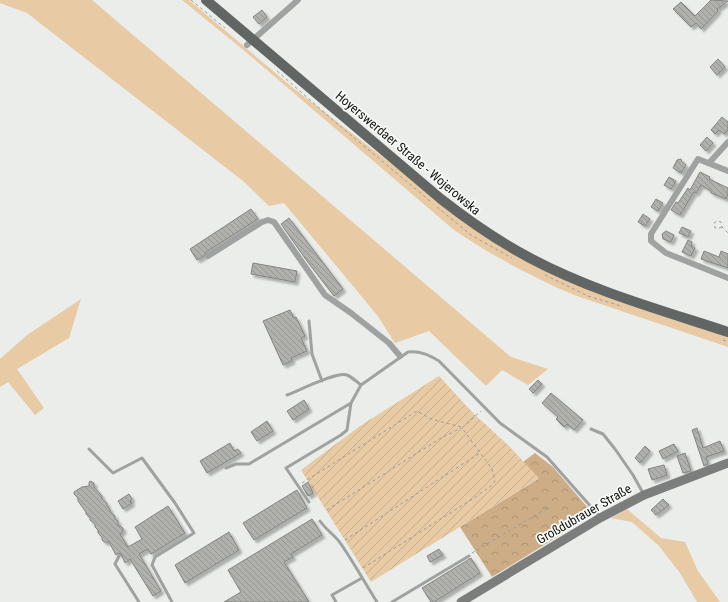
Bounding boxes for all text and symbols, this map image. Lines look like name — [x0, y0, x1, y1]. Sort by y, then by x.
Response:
street label: Hoyerswerdaer Straße - Wojerowska — [332, 88, 484, 218]
street label: Großdubrauer Straße — [534, 481, 634, 547]

